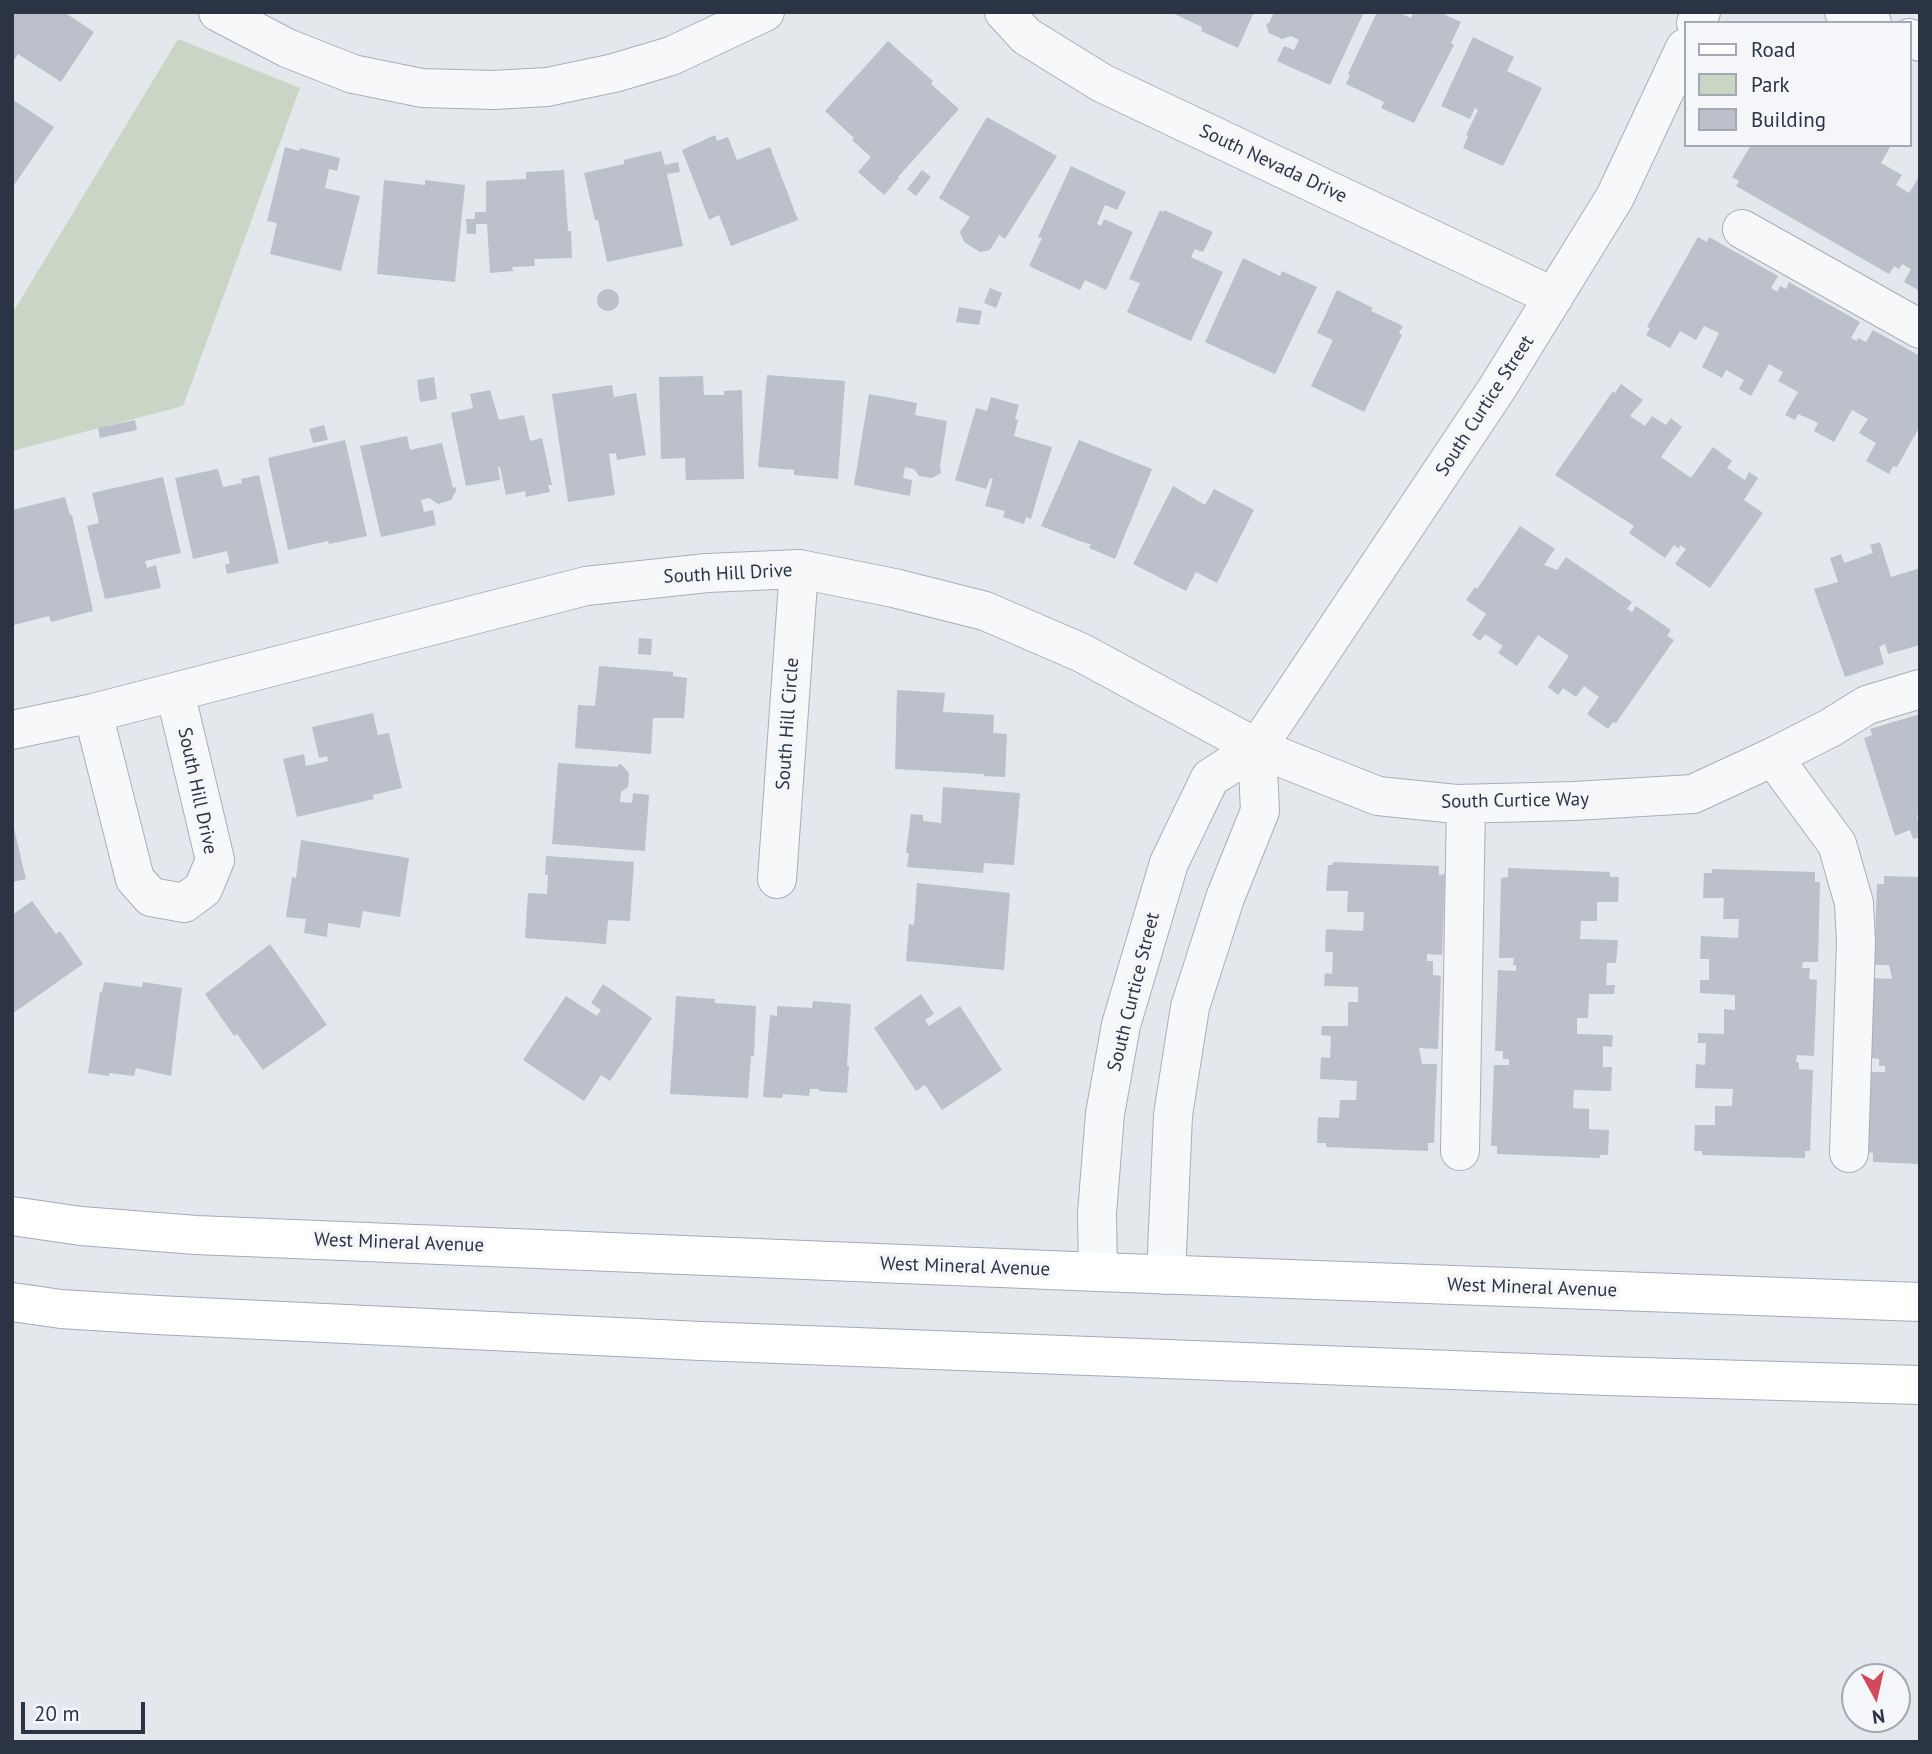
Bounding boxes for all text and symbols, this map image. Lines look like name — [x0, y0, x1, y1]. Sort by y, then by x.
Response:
legend — [1684, 21, 1911, 147]
text: Road — [1751, 36, 1795, 63]
text: Park — [1751, 71, 1790, 98]
text: Building — [1751, 106, 1826, 133]
street label: South Nevada Drive — [1196, 120, 1350, 208]
street label: South Curtice Street — [1431, 331, 1539, 481]
street label: South Hill Drive — [663, 559, 793, 589]
street label: South Hill Circle — [772, 657, 804, 791]
street label: South Hill Drive — [172, 726, 222, 856]
street label: South Curtice Way — [1441, 788, 1589, 814]
street label: South Curtice Street — [1103, 910, 1165, 1074]
street label: West Mineral Avenue — [314, 1229, 484, 1257]
street label: West Mineral Avenue — [880, 1253, 1050, 1281]
street label: West Mineral Avenue — [1447, 1274, 1617, 1302]
north arrow — [1841, 1663, 1911, 1733]
scale bar — [24, 1688, 149, 1732]
text: 20 m — [34, 1700, 80, 1727]
text: N — [1871, 1704, 1887, 1730]

